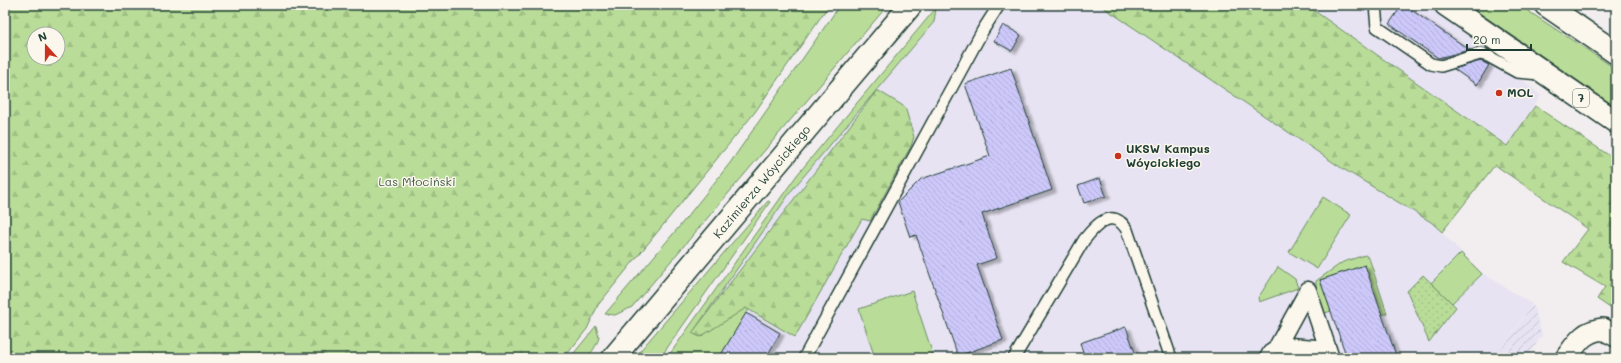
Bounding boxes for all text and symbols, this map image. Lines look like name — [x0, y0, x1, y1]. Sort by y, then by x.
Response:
north arrow — [26, 26, 66, 66]
scale bar — [1467, 26, 1531, 52]
text: N — [36, 28, 49, 45]
text: 20 m — [1473, 31, 1501, 47]
place label: MOL — [1507, 84, 1533, 100]
marker: MOL — [1494, 88, 1504, 98]
road number: 7 — [1573, 89, 1589, 107]
street label: Kazimierza Wóycickiego — [709, 121, 813, 241]
place label: UKSW Kampus Wóycickiego — [1126, 140, 1210, 170]
marker: UKSW Kampus Wóycickiego — [1113, 151, 1123, 161]
park label: Las Młociński — [378, 173, 456, 189]

